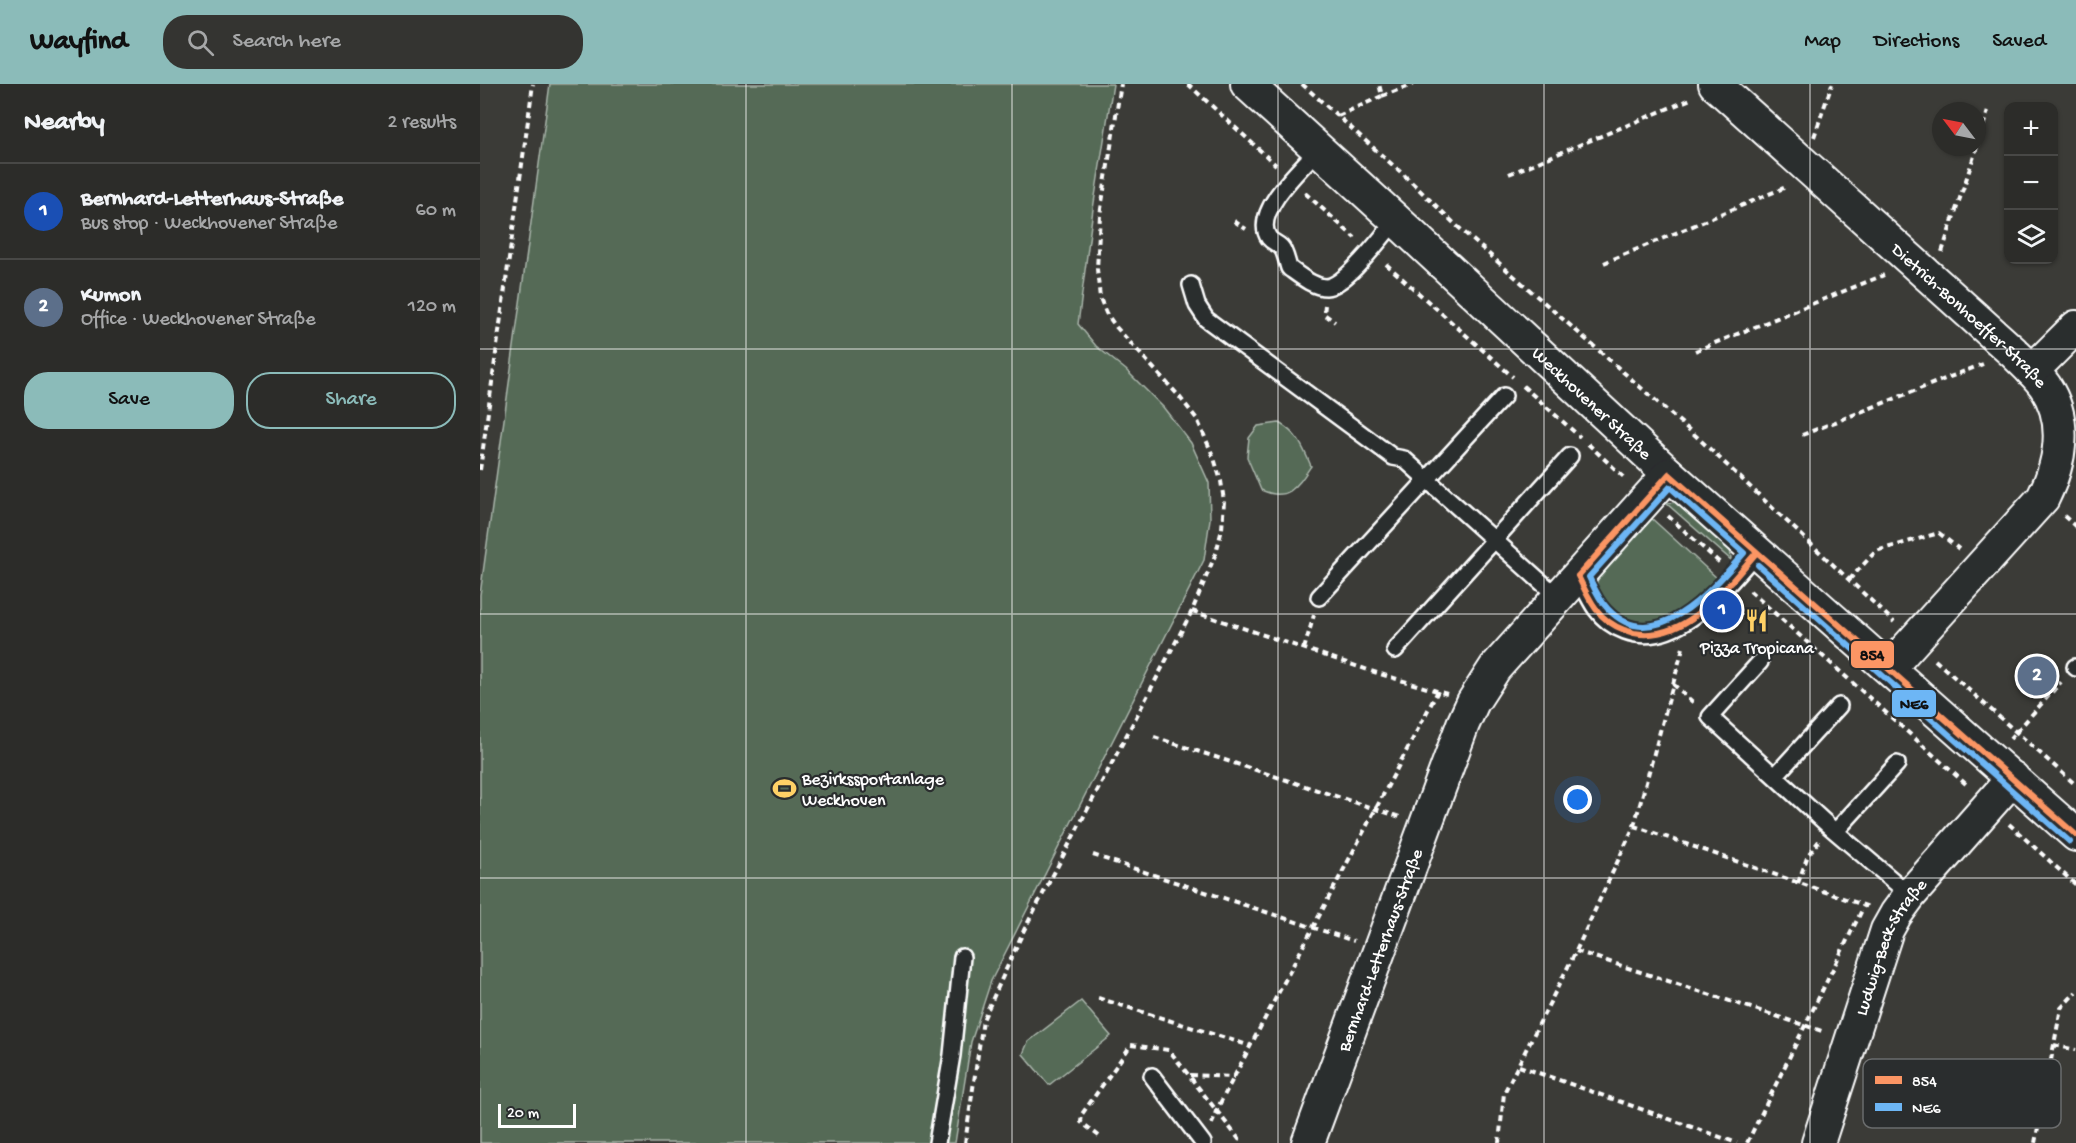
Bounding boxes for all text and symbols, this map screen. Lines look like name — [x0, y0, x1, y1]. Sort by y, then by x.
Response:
search box — [163, 15, 583, 69]
text: Wayfind — [30, 26, 127, 59]
icon: search — [184, 26, 217, 59]
text: Search here — [232, 29, 341, 55]
text: Map — [1804, 30, 1841, 55]
text: Directions — [1874, 30, 1959, 55]
text: Saved — [1992, 30, 2046, 55]
north arrow — [1932, 102, 1986, 156]
map controls — [2004, 102, 2058, 264]
button: + — [2004, 102, 2058, 156]
text: Nearby — [24, 108, 105, 139]
text: 2 results — [387, 112, 456, 135]
button: − — [2004, 156, 2058, 210]
text: Bernhard-Letterhaus-Straße — [81, 187, 343, 213]
text: 1 — [39, 200, 48, 223]
text: 60 m — [416, 200, 456, 223]
button: layers — [2004, 210, 2058, 264]
text: Bus stop · Weckhovener Straße — [81, 213, 337, 236]
street label: Dietrich-Bonhoeffer-Straße — [1885, 239, 2051, 393]
text: Kumon — [81, 283, 141, 309]
text: 2 — [39, 296, 48, 319]
text: 120 m — [408, 296, 456, 319]
text: Office · Weckhovener Straße — [81, 309, 316, 332]
street label: Weckhovener Straße — [1526, 344, 1655, 466]
button: Save — [24, 372, 234, 429]
button: Share — [246, 372, 456, 429]
pin: 1 — [1702, 588, 1742, 632]
restaurant icon: Pizza Tropicana — [1744, 608, 1770, 634]
place label: Pizza Tropicana — [1699, 639, 1815, 660]
line badge: 854 — [1850, 640, 1895, 669]
text: 854 — [1860, 648, 1885, 667]
pin: 2 — [2018, 654, 2056, 698]
line badge: NE6 — [1891, 689, 1937, 718]
text: NE6 — [1900, 697, 1929, 716]
place label: Bezirkssportanlage Weckhoven — [801, 770, 945, 812]
sports icon: Bezirkssportanlage Weckhoven — [771, 775, 797, 801]
your location — [1563, 785, 1592, 814]
street label: Bernhard-Letterhaus-Straße — [1334, 846, 1429, 1056]
street label: Ludwig-Beck-Straße — [1852, 875, 1933, 1019]
legend — [1863, 1059, 2061, 1128]
text: 854 — [1912, 1074, 1937, 1093]
scale bar — [498, 1101, 576, 1128]
text: NE6 — [1912, 1101, 1941, 1120]
text: 20 m — [507, 1105, 539, 1124]

